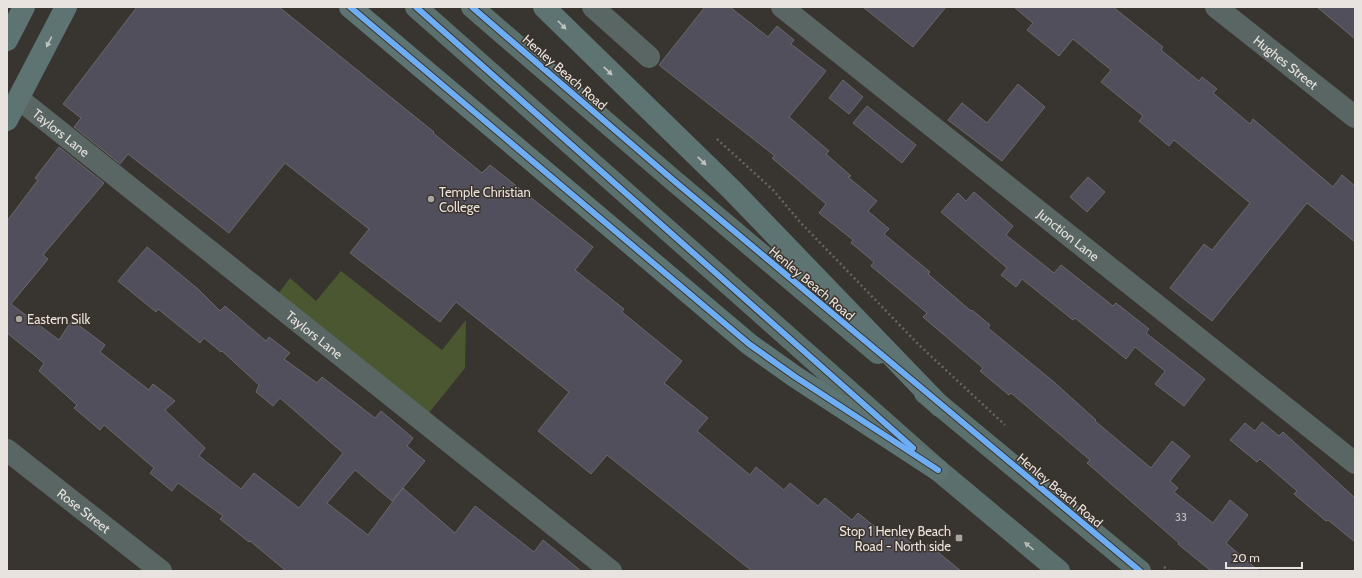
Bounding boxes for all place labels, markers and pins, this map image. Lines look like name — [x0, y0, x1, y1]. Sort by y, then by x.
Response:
place label: Temple Christian College — [439, 184, 531, 215]
marker: Temple Christian College — [426, 194, 436, 204]
place label: Eastern Silk — [27, 311, 90, 327]
marker: Eastern Silk — [14, 314, 24, 324]
place label: Stop 1 Henley Beach Road - North side — [839, 523, 951, 554]
marker: Stop 1 Henley Beach Road - North side — [954, 533, 964, 543]

